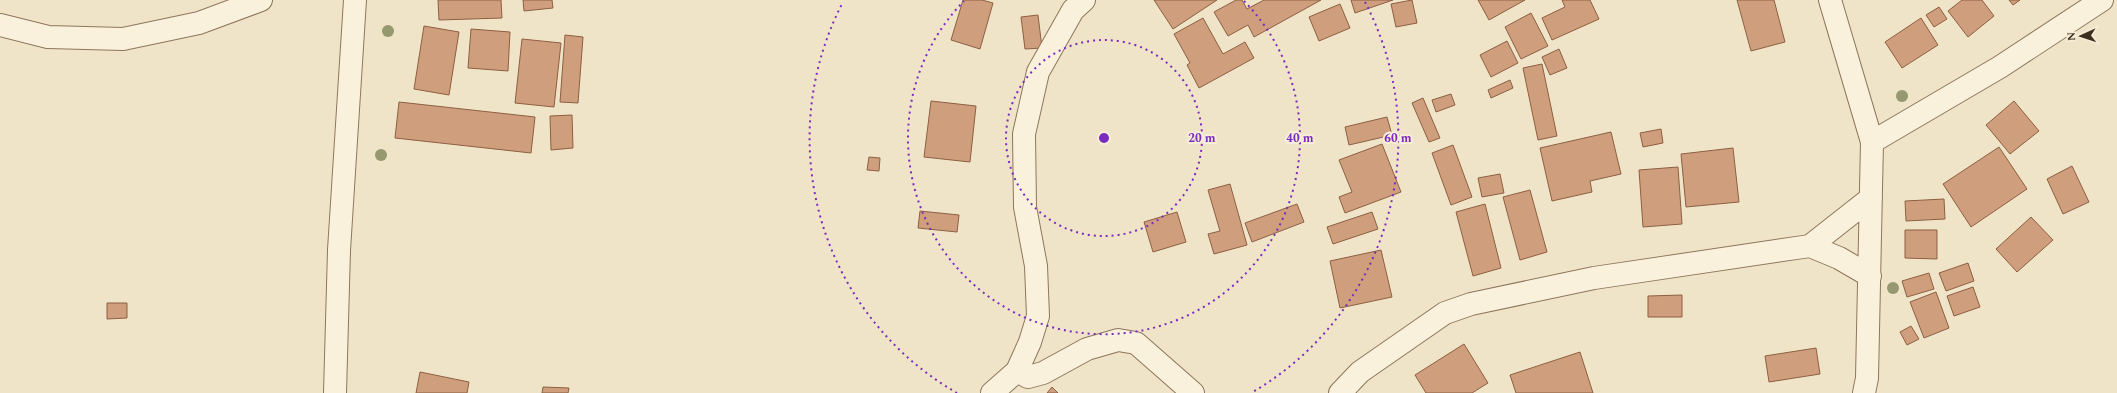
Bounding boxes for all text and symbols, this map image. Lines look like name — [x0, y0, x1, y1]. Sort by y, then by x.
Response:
north arrow — [2061, 16, 2101, 56]
text: N — [2063, 32, 2080, 41]
text: 20 m — [1188, 129, 1216, 148]
text: 40 m — [1286, 129, 1314, 148]
text: 60 m — [1384, 129, 1412, 148]
centre of rings — [1097, 131, 1111, 145]

